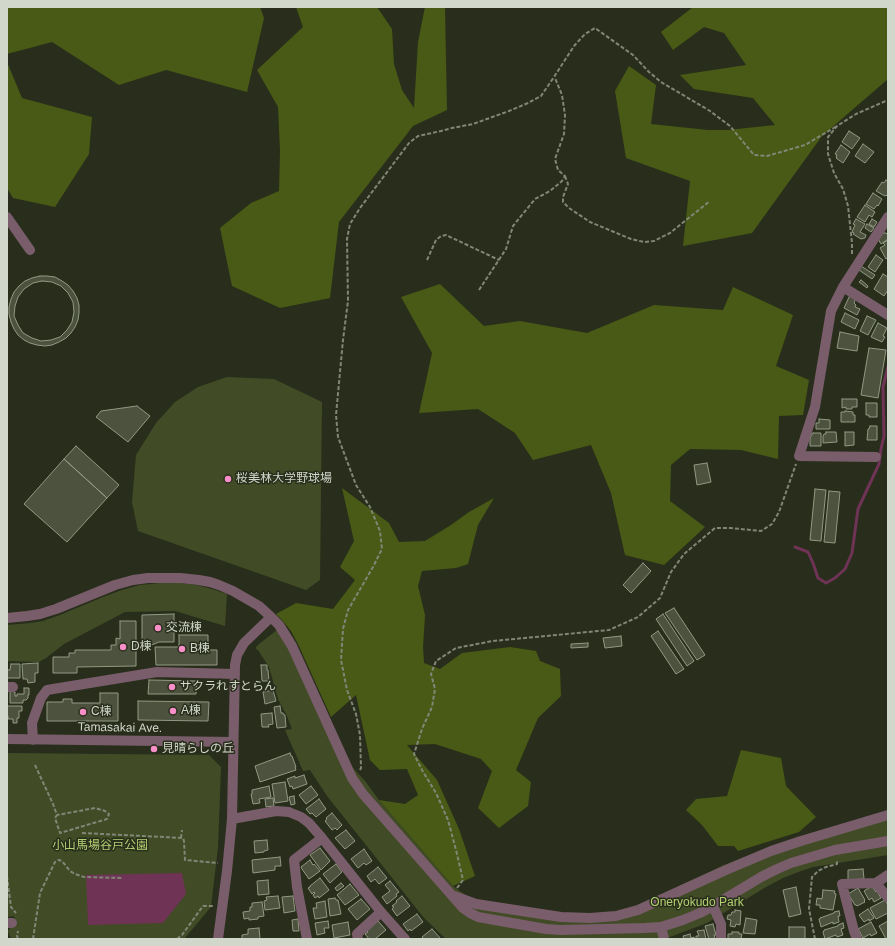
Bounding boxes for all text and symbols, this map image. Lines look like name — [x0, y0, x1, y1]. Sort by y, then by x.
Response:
place label: 桜美林大学野球場 — [236, 472, 332, 486]
marker: 桜美林大学野球場 — [223, 474, 233, 484]
place label: 交流棟 — [166, 621, 202, 635]
marker: 交流棟 — [153, 623, 163, 633]
place label: D棟 — [131, 640, 152, 654]
marker: D棟 — [118, 642, 128, 652]
place label: B棟 — [190, 642, 210, 656]
marker: B棟 — [177, 644, 187, 654]
place label: サクラれすとらん — [180, 680, 276, 694]
marker: サクラれすとらん — [167, 682, 177, 692]
place label: A棟 — [181, 704, 201, 718]
place label: C棟 — [91, 705, 112, 719]
marker: A棟 — [168, 706, 178, 716]
marker: C棟 — [78, 707, 88, 717]
street label: Tamasakai Ave. — [78, 720, 162, 736]
place label: 見晴らしの丘 — [162, 742, 234, 756]
marker: 見晴らしの丘 — [149, 744, 159, 754]
park label: 小山馬場谷戸公園 — [52, 839, 148, 853]
park label: Oneryokudo Park — [650, 896, 744, 910]

